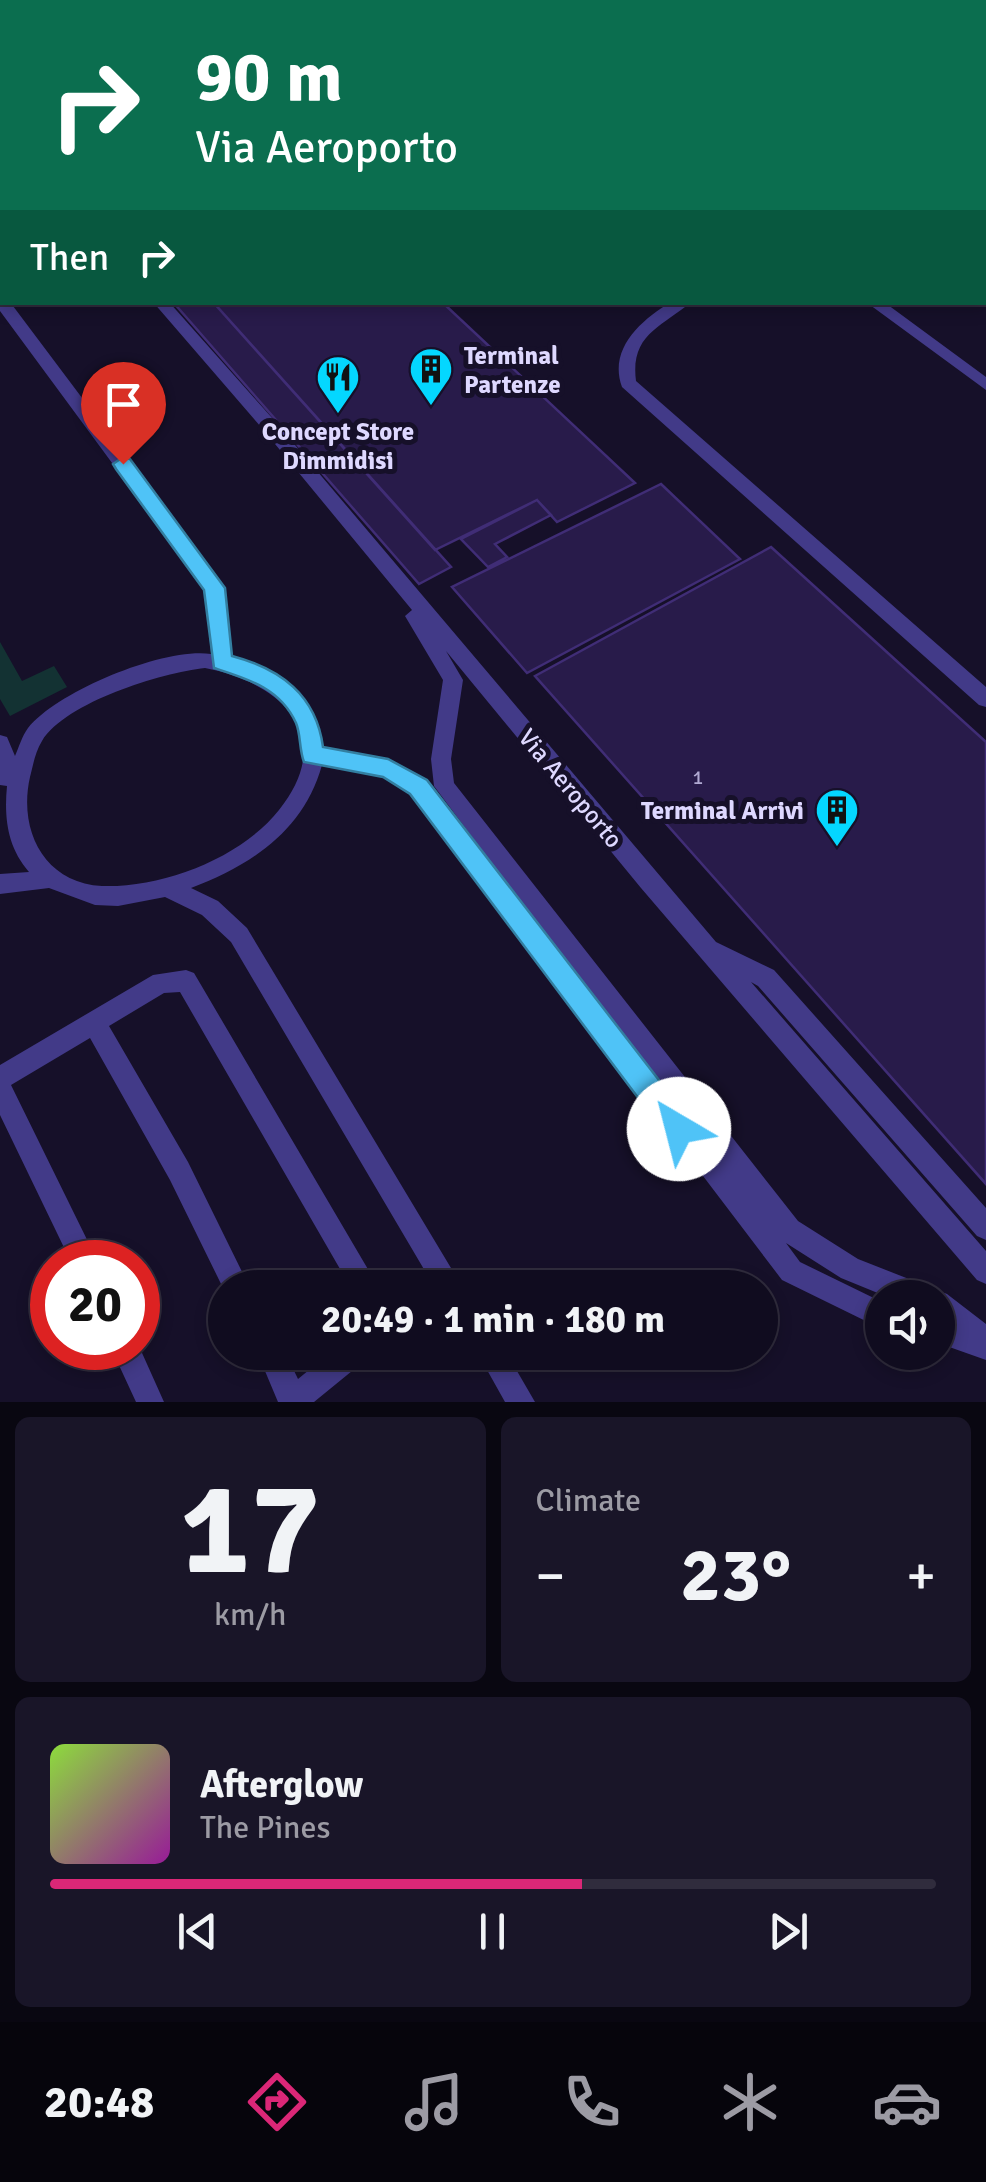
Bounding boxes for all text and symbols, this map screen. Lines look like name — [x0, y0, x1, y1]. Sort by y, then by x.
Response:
text: 90 m — [195, 34, 343, 120]
icon: right — [30, 40, 160, 170]
text: Via Aeroporto — [195, 120, 458, 175]
icon: right — [129, 230, 184, 285]
text: Then — [30, 234, 109, 281]
place label: Terminal Partenze — [464, 340, 561, 400]
building icon: Terminal Partenze — [408, 346, 454, 407]
restaurant icon: Concept Store Dimmidisi — [315, 354, 361, 415]
pin — [81, 362, 166, 465]
icon: arrive — [96, 377, 151, 432]
place label: Concept Store Dimmidisi — [262, 416, 414, 476]
street label: Via Aeroporto — [512, 722, 629, 854]
house number: 1 — [693, 765, 703, 790]
building icon: Terminal Arrivi — [814, 787, 860, 848]
place label: Terminal Arrivi — [641, 795, 804, 826]
position arrow — [627, 1077, 731, 1181]
speed limit sign: 20 — [30, 1240, 160, 1370]
map controls — [865, 1280, 955, 1370]
button: sound — [865, 1280, 955, 1370]
text: 20:49 · 1 min · 180 m — [321, 1296, 665, 1343]
text: 17 — [180, 1450, 320, 1610]
text: Climate — [536, 1481, 641, 1520]
text: 23° — [680, 1529, 791, 1622]
text: − — [536, 1542, 565, 1610]
text: + — [906, 1542, 936, 1610]
text: km/h — [214, 1595, 286, 1634]
text: Afterglow — [200, 1761, 363, 1808]
text: The Pines — [200, 1808, 331, 1847]
icon: previous — [170, 1904, 225, 1959]
icon: pause — [465, 1904, 520, 1959]
icon: next — [761, 1904, 816, 1959]
icon: directions — [242, 2067, 312, 2137]
icon: music — [399, 2067, 469, 2137]
icon: phone — [557, 2067, 627, 2137]
icon: climate — [715, 2067, 785, 2137]
icon: car — [872, 2067, 942, 2137]
text: 20:48 — [44, 2075, 154, 2130]

